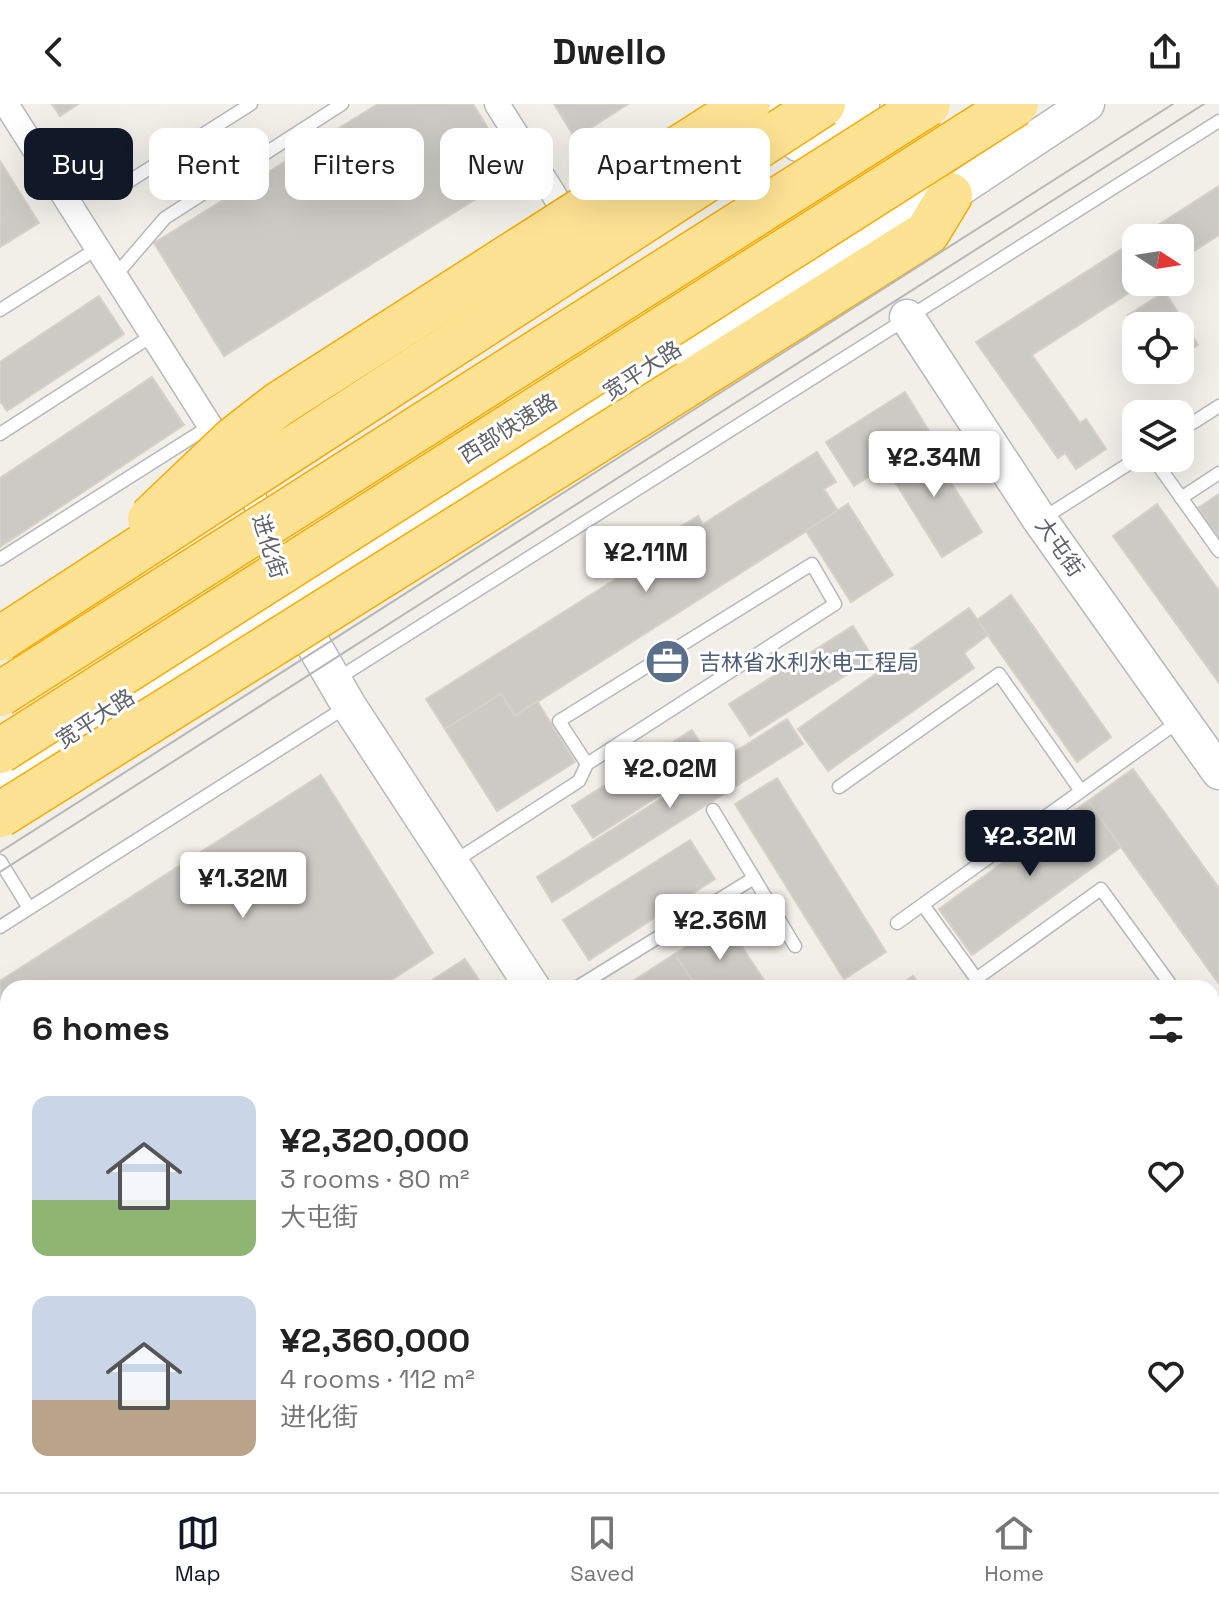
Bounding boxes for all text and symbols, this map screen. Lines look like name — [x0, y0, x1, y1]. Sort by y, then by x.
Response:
text: Dwello — [552, 29, 667, 75]
icon: back — [32, 30, 76, 74]
icon: share — [1143, 30, 1187, 74]
chip: Buy — [24, 128, 133, 200]
chip: Rent — [149, 128, 269, 200]
chip: Filters — [285, 128, 424, 200]
chip: New — [440, 128, 553, 200]
chip: Apartment — [569, 128, 770, 200]
north arrow — [1122, 224, 1194, 296]
map controls — [1122, 224, 1194, 472]
button: locate — [1122, 312, 1194, 384]
street label: 宽平大路 — [597, 334, 687, 406]
street label: 西部快速路 — [454, 387, 562, 469]
button: layers — [1122, 400, 1194, 472]
pin: ¥2.34M — [869, 431, 999, 499]
text: ¥2.34M — [887, 440, 981, 474]
street label: 进化街 — [246, 510, 294, 582]
street label: 大屯街 — [1030, 512, 1090, 582]
pin: ¥2.11M — [581, 526, 711, 594]
text: ¥2.11M — [604, 535, 688, 569]
office icon: 吉林省水利水电工程局 — [644, 638, 692, 686]
place label: 吉林省水利水电工程局 — [699, 648, 919, 676]
street label: 宽平大路 — [50, 682, 140, 754]
pin: ¥2.02M — [605, 742, 735, 810]
text: ¥2.02M — [623, 751, 717, 785]
pin: ¥2.32M — [965, 810, 1095, 878]
text: ¥2.32M — [983, 819, 1077, 853]
pin: ¥1.32M — [178, 852, 308, 920]
text: ¥1.32M — [198, 861, 288, 895]
pin: ¥2.36M — [655, 894, 785, 962]
text: ¥2.36M — [673, 903, 767, 937]
icon: filters — [1144, 1006, 1188, 1050]
text: 6 homes — [32, 1007, 170, 1050]
text: ¥2,320,000 — [280, 1119, 469, 1162]
icon: home — [96, 1128, 192, 1224]
icon: heart — [1144, 1154, 1188, 1198]
text: 3 rooms · 80 m² — [280, 1162, 470, 1196]
text: 大屯街 — [280, 1200, 358, 1234]
text: ¥2,360,000 — [280, 1319, 470, 1362]
icon: home — [96, 1328, 192, 1424]
icon: heart — [1144, 1354, 1188, 1398]
text: 4 rooms · 112 m² — [280, 1362, 475, 1396]
text: 进化街 — [280, 1400, 358, 1434]
tab: Map — [175, 1511, 221, 1587]
tab: Saved — [570, 1511, 635, 1587]
tab: Home — [984, 1511, 1044, 1587]

